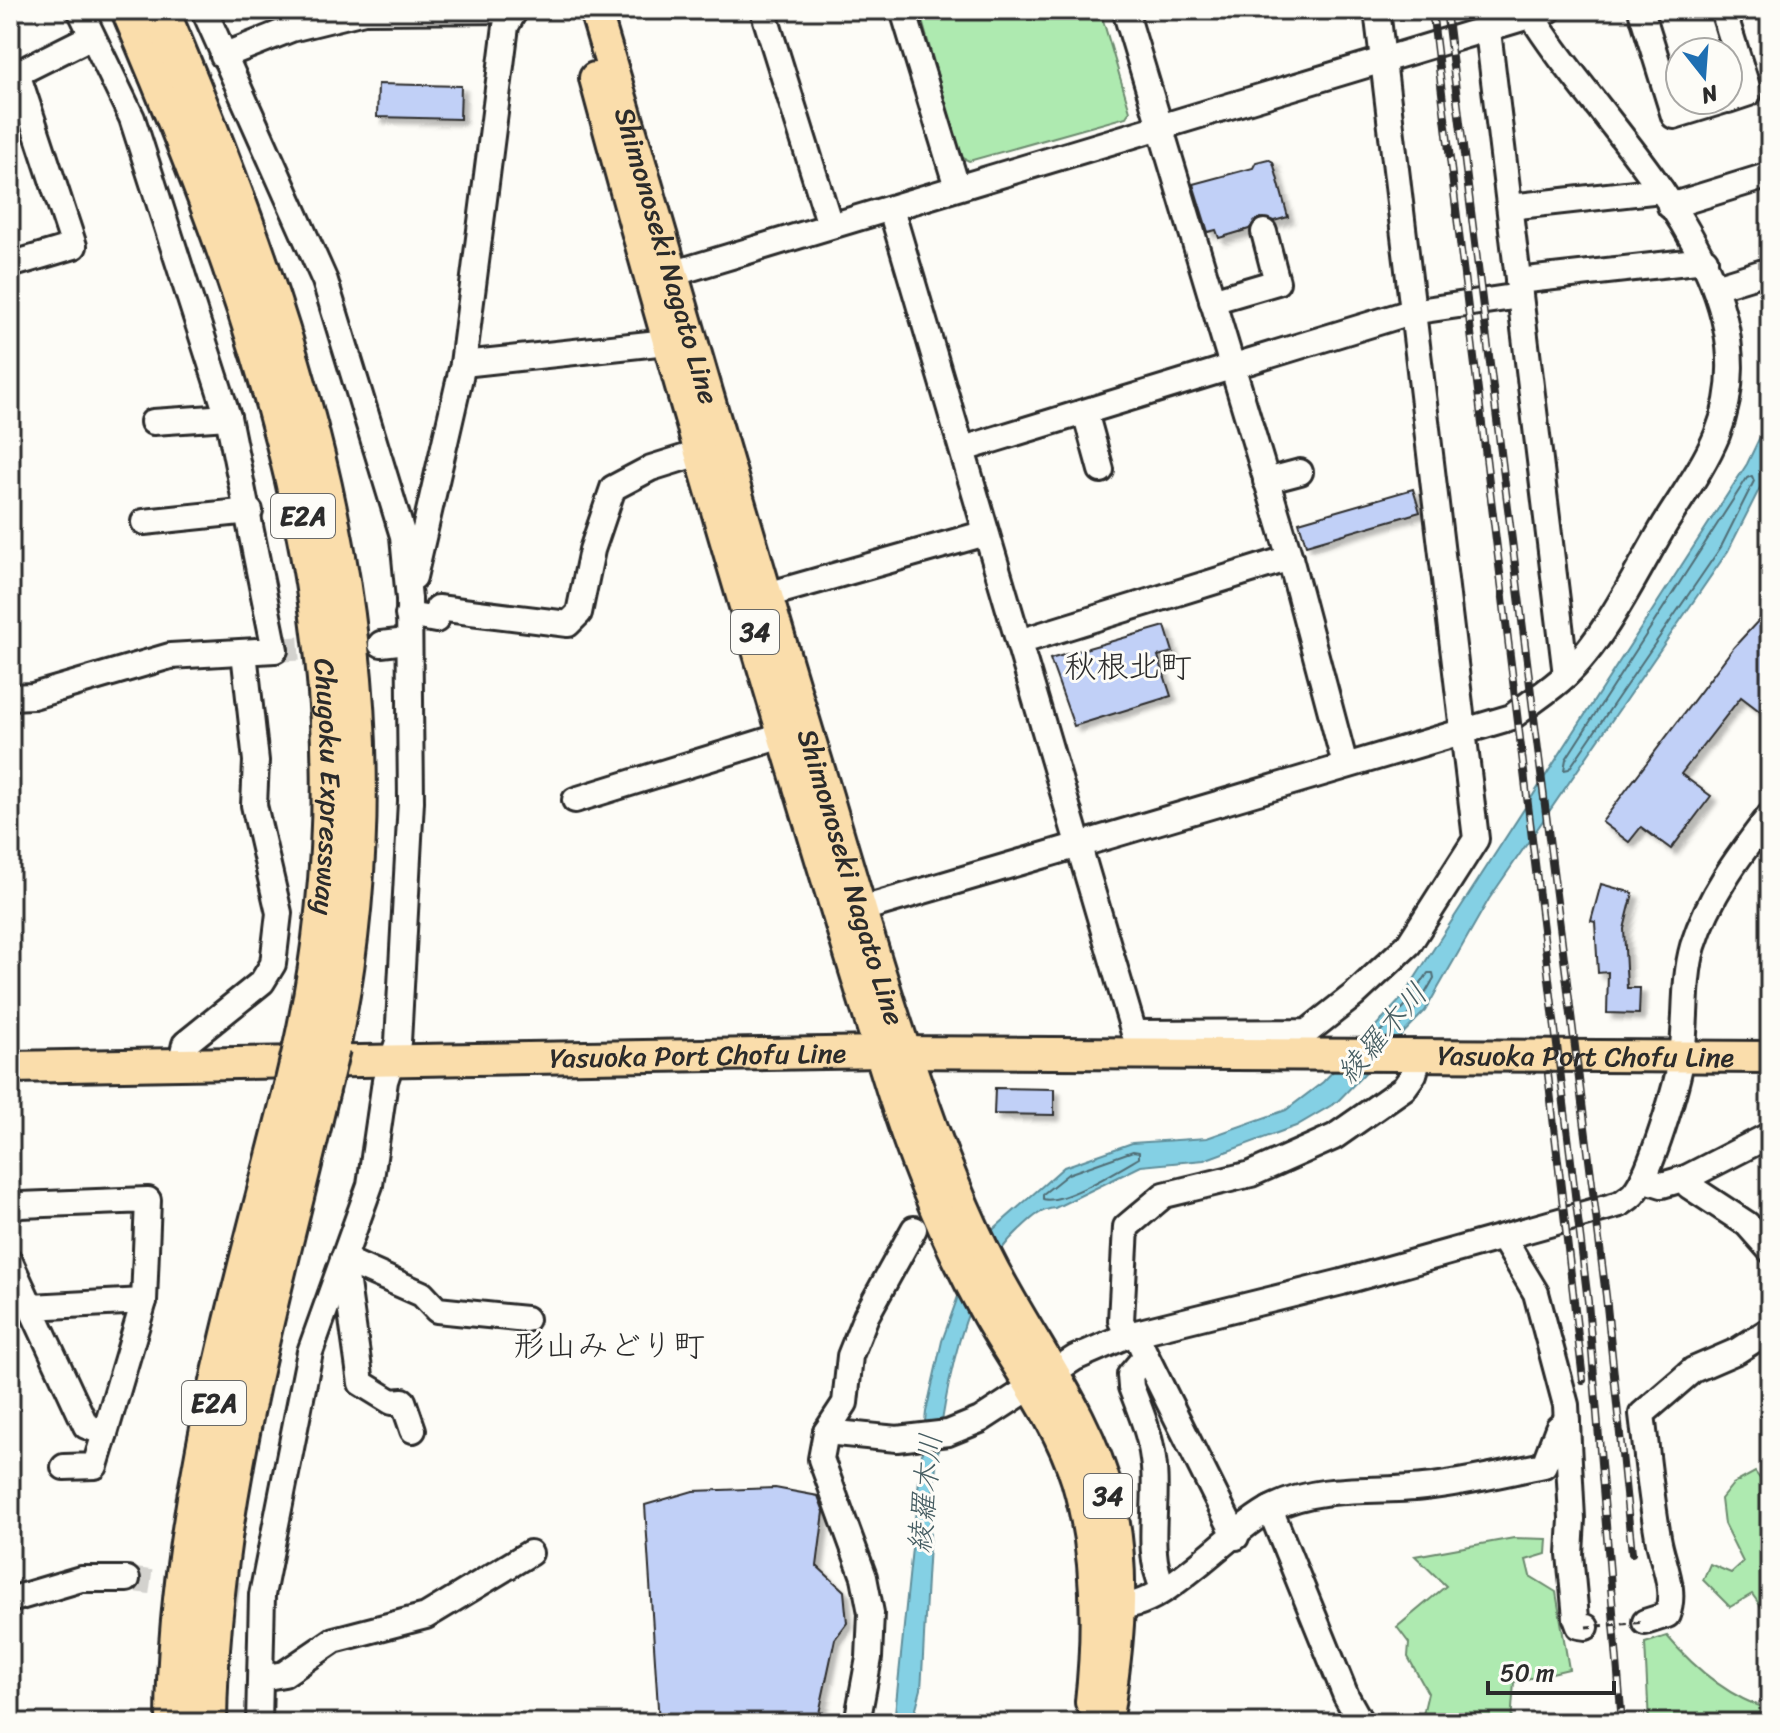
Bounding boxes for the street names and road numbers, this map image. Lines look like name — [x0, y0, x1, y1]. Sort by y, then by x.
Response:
street label: Shimonoseki Nagato Line — [601, 101, 734, 410]
road number: E2A — [271, 494, 335, 538]
road number: 34 — [731, 610, 779, 654]
street label: Chugoku Expressway — [299, 656, 355, 918]
street label: Shimonoseki Nagato Line — [783, 722, 920, 1032]
street label: Yasuoka Port Chofu Line — [549, 1028, 847, 1082]
street label: Yasuoka Port Chofu Line — [1437, 1031, 1734, 1081]
road number: E2A — [182, 1381, 246, 1425]
road number: 34 — [1084, 1474, 1132, 1518]

